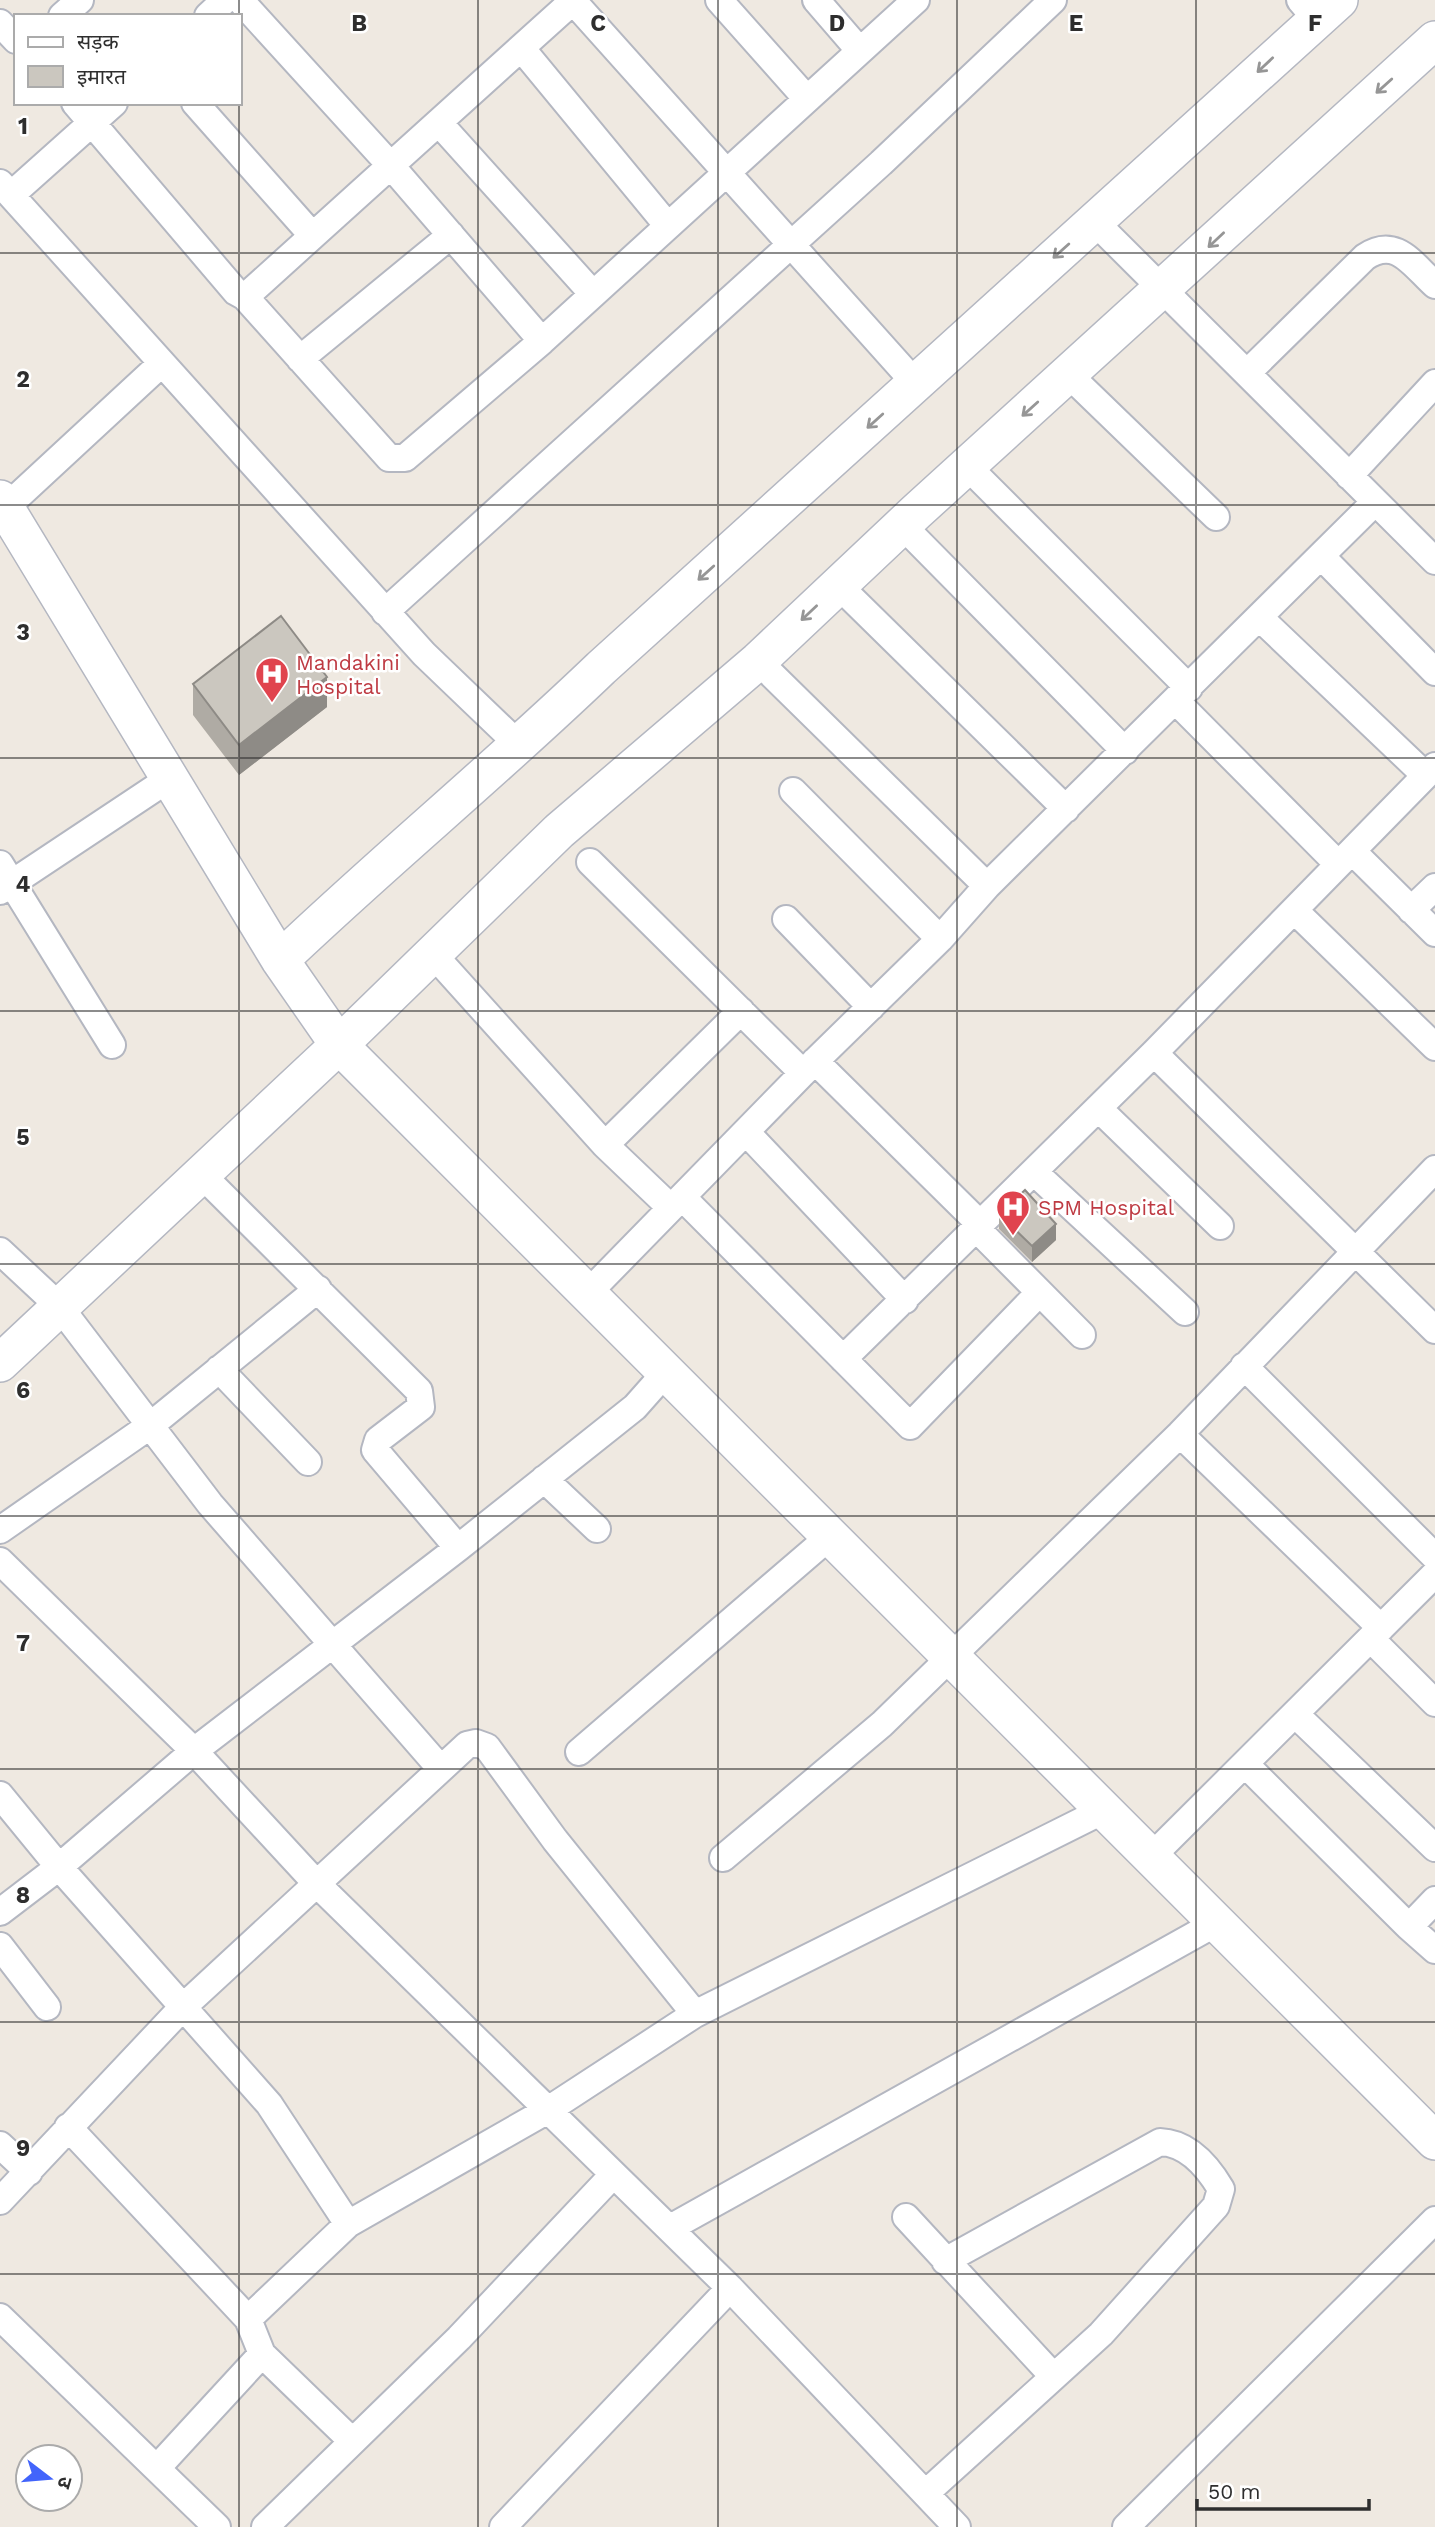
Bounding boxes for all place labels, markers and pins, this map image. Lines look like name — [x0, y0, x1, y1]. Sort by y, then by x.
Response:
place label: Mandakini Hospital — [296, 650, 400, 699]
hospital icon: Mandakini Hospital — [253, 655, 291, 704]
hospital icon: SPM Hospital — [994, 1188, 1032, 1237]
place label: SPM Hospital — [1038, 1195, 1175, 1220]

